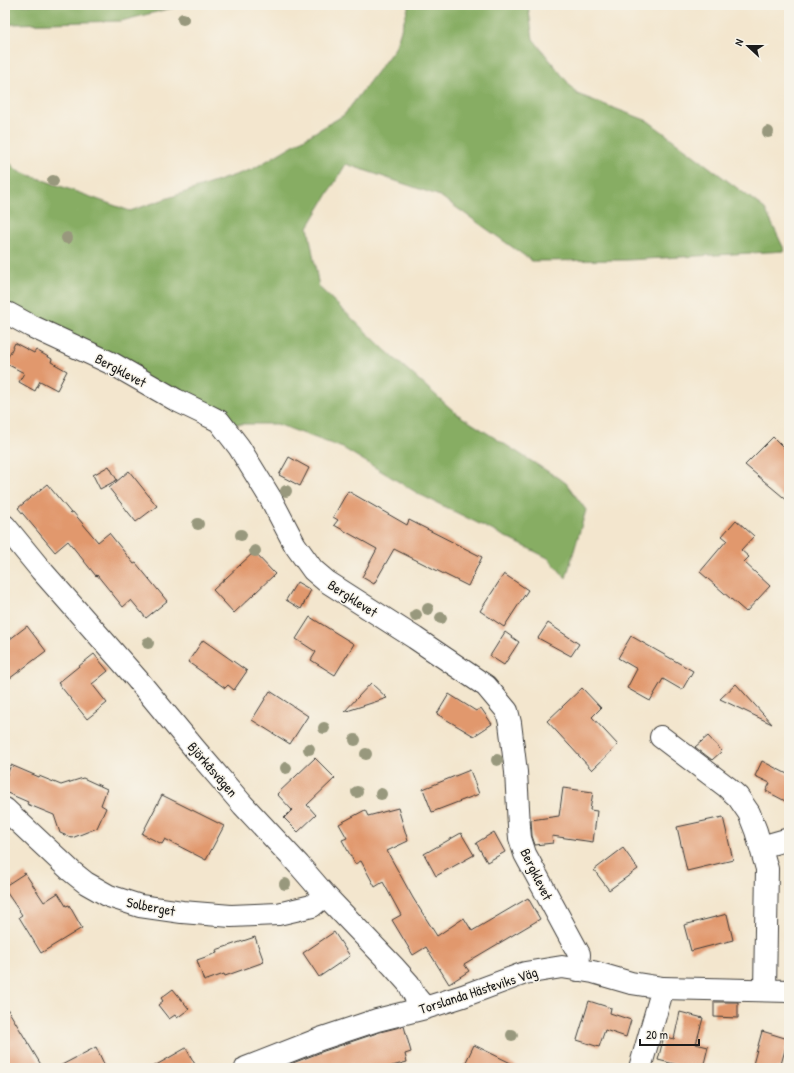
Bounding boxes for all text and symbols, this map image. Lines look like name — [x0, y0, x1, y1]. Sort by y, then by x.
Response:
north arrow — [728, 26, 768, 66]
text: N — [731, 37, 746, 48]
street label: Bergklevet — [92, 349, 150, 392]
street label: Bergklevet — [324, 575, 382, 622]
street label: Björkåsvägen — [183, 737, 242, 801]
street label: Bergklevet — [515, 845, 558, 904]
street label: Solberget — [125, 892, 177, 921]
street label: Torslanda Hästeviks Väg — [416, 962, 540, 1019]
scale bar — [640, 1021, 699, 1047]
text: 20 m — [646, 1026, 668, 1043]

